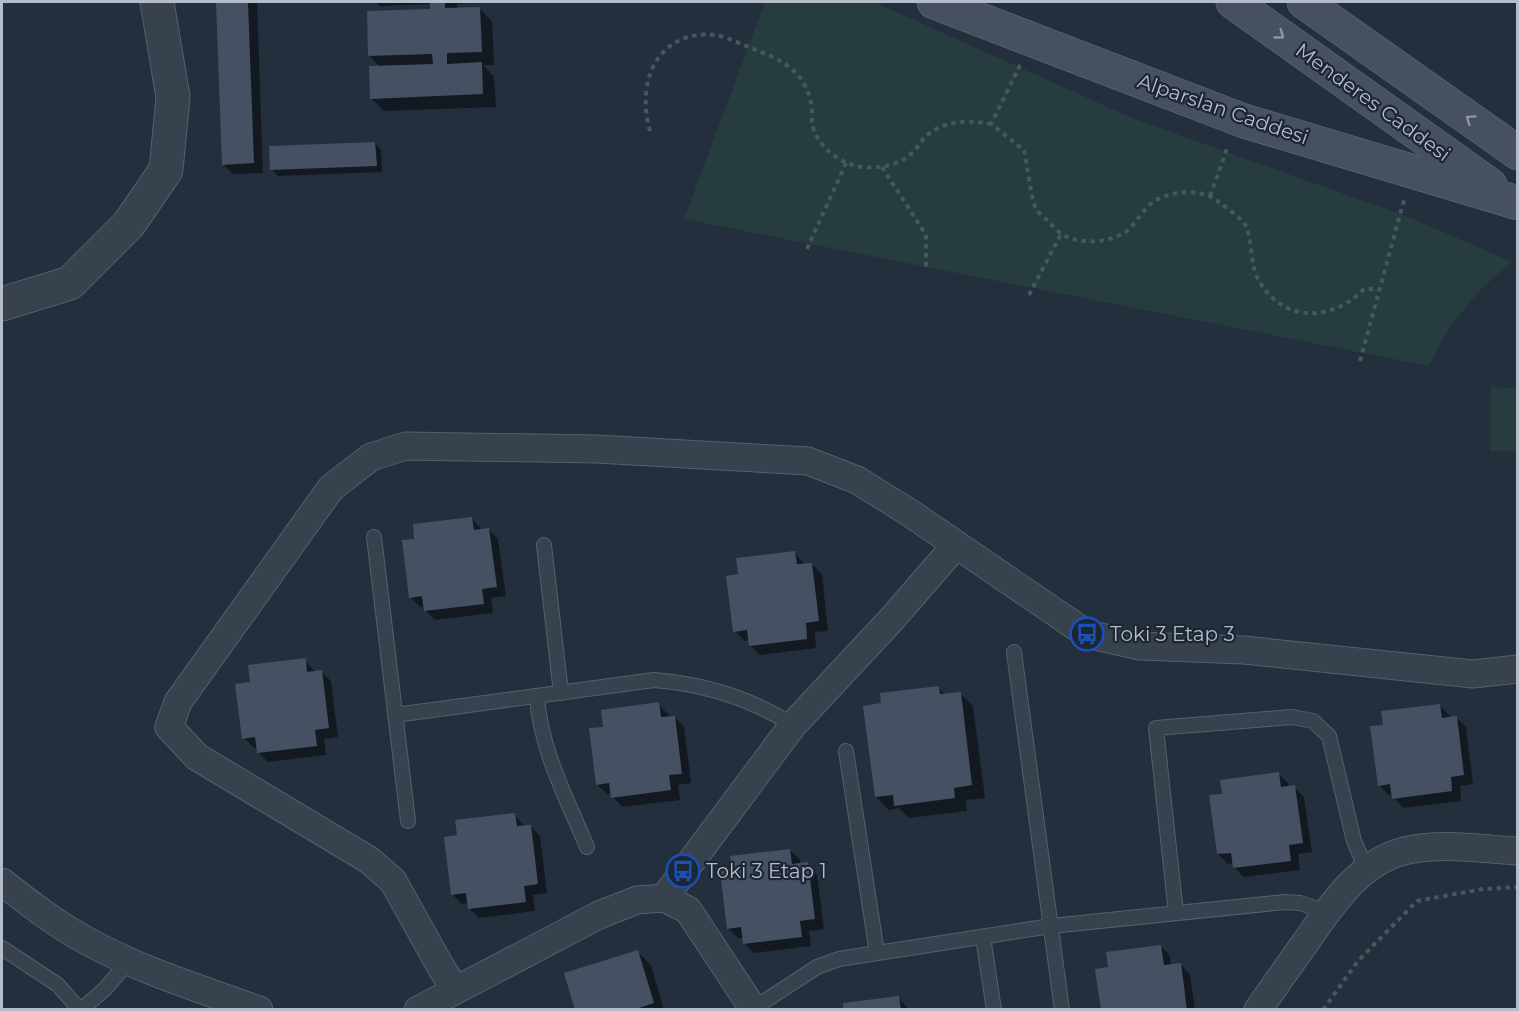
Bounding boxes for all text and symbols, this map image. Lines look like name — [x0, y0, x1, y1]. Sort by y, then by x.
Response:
one-way arrow — [1274, 28, 1285, 39]
street label: Menderes Caddesi — [1291, 38, 1455, 166]
street label: Alparslan Caddesi — [1135, 69, 1311, 149]
one-way arrow — [1465, 115, 1476, 126]
bus stop icon: Toki 3 Etap 3 — [1069, 616, 1105, 652]
place label: Toki 3 Etap 3 — [1110, 622, 1235, 646]
bus stop icon: Toki 3 Etap 1 — [665, 853, 701, 889]
place label: Toki 3 Etap 1 — [706, 859, 827, 883]

